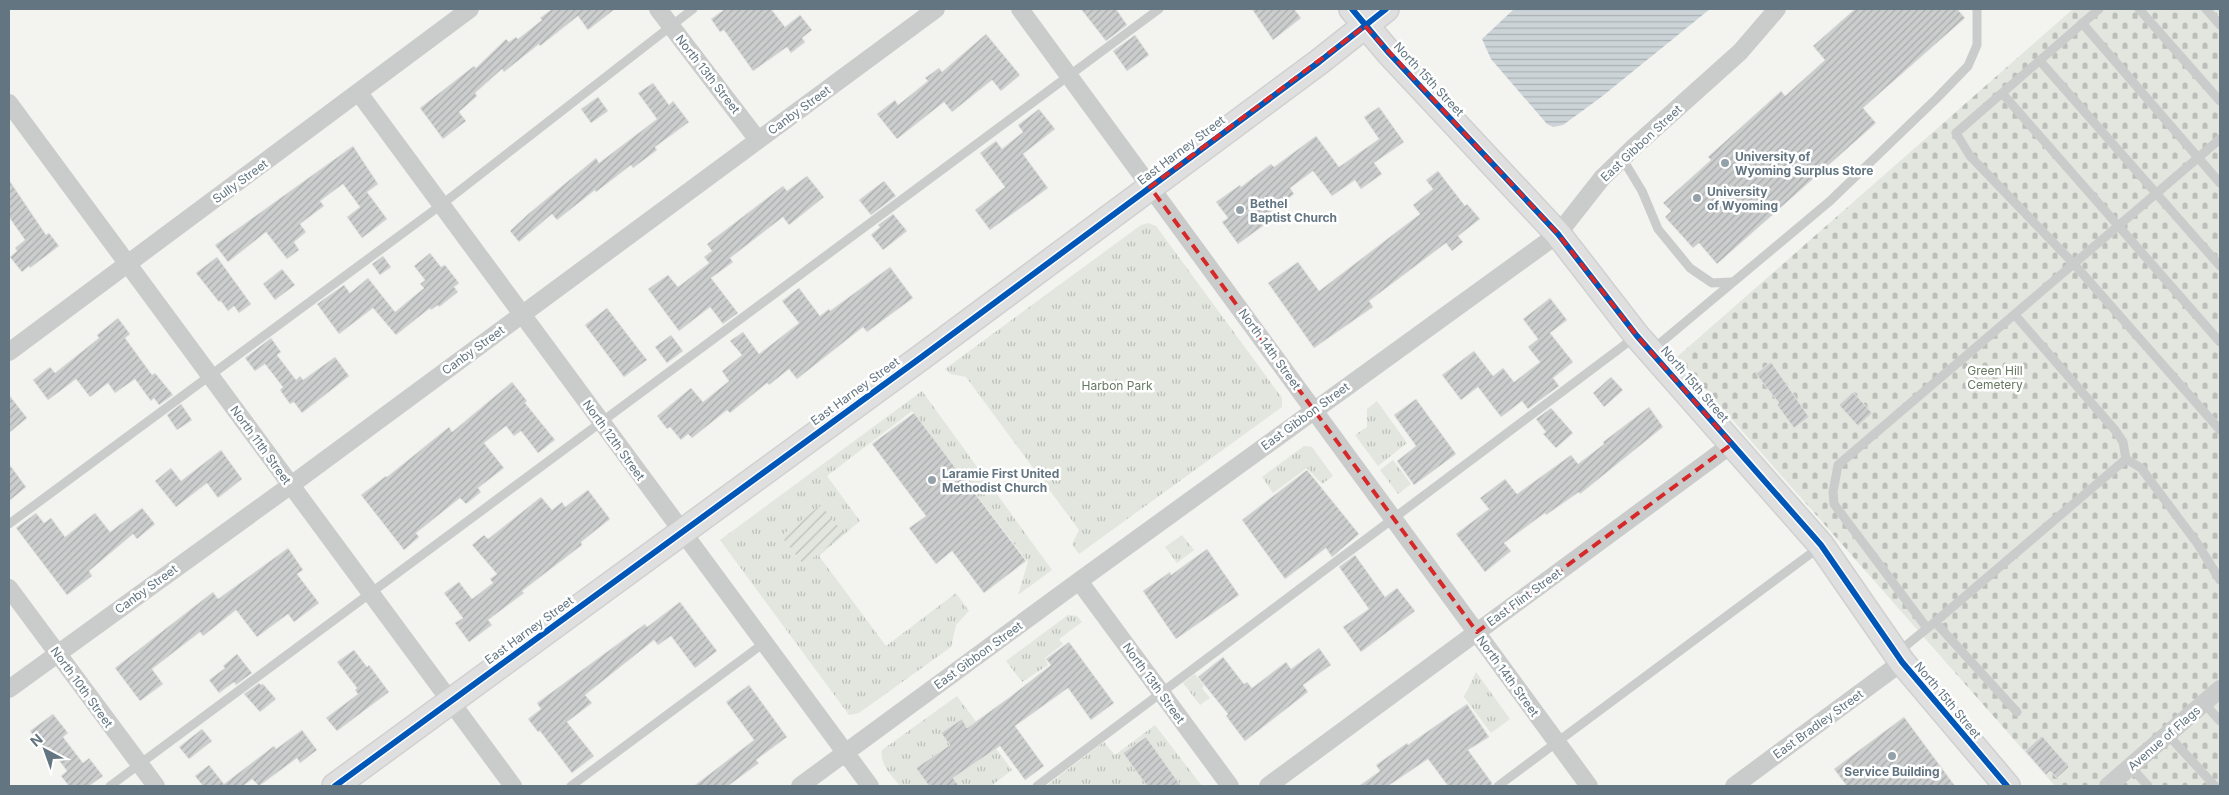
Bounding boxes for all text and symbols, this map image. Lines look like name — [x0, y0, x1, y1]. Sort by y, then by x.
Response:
street label: North 13th Street — [673, 32, 743, 116]
street label: North 15th Street — [1391, 39, 1467, 119]
street label: Canby Street — [765, 82, 833, 138]
street label: East Gibbon Street — [1597, 101, 1685, 185]
street label: East Harney Street — [1134, 112, 1228, 188]
place label: University of Wyoming Surplus Store — [1735, 149, 1873, 178]
street label: Sully Street — [209, 156, 271, 206]
marker: University of Wyoming Surplus Store — [1719, 157, 1731, 169]
place label: University of Wyoming — [1707, 184, 1778, 213]
marker: University of Wyoming — [1691, 192, 1703, 204]
place label: Bethel Baptist Church — [1250, 196, 1337, 225]
marker: Bethel Baptist Church — [1234, 204, 1246, 216]
street label: North 14th Street — [1236, 306, 1304, 392]
street label: Canby Street — [439, 322, 507, 378]
street label: North 15th Street — [1658, 343, 1732, 425]
street label: East Harney Street — [808, 354, 902, 428]
park label: Green Hill Cemetery — [1967, 363, 2023, 392]
park label: Harbon Park — [1081, 378, 1153, 393]
street label: East Gibbon Street — [1258, 379, 1352, 453]
street label: North 12th Street — [580, 397, 648, 483]
street label: North 11th Street — [227, 403, 295, 487]
place label: Laramie First United Methodist Church — [942, 466, 1059, 495]
marker: Laramie First United Methodist Church — [926, 474, 938, 486]
street label: Canby Street — [112, 561, 180, 617]
street label: East Flint Street — [1484, 565, 1564, 629]
street label: East Harney Street — [482, 593, 576, 667]
street label: East Gibbon Street — [931, 618, 1025, 692]
street label: North 14th Street — [1474, 633, 1542, 719]
street label: North 13th Street — [1120, 640, 1188, 726]
street label: North 10th Street — [48, 644, 116, 730]
street label: North 15th Street — [1911, 658, 1985, 742]
street label: East Bradley Street — [1770, 686, 1866, 762]
street label: Avenue of Flags — [2125, 702, 2203, 774]
north arrow — [20, 725, 70, 775]
text: N — [27, 730, 46, 750]
marker: Service Building — [1886, 750, 1898, 762]
place label: Service Building — [1844, 764, 1940, 779]

